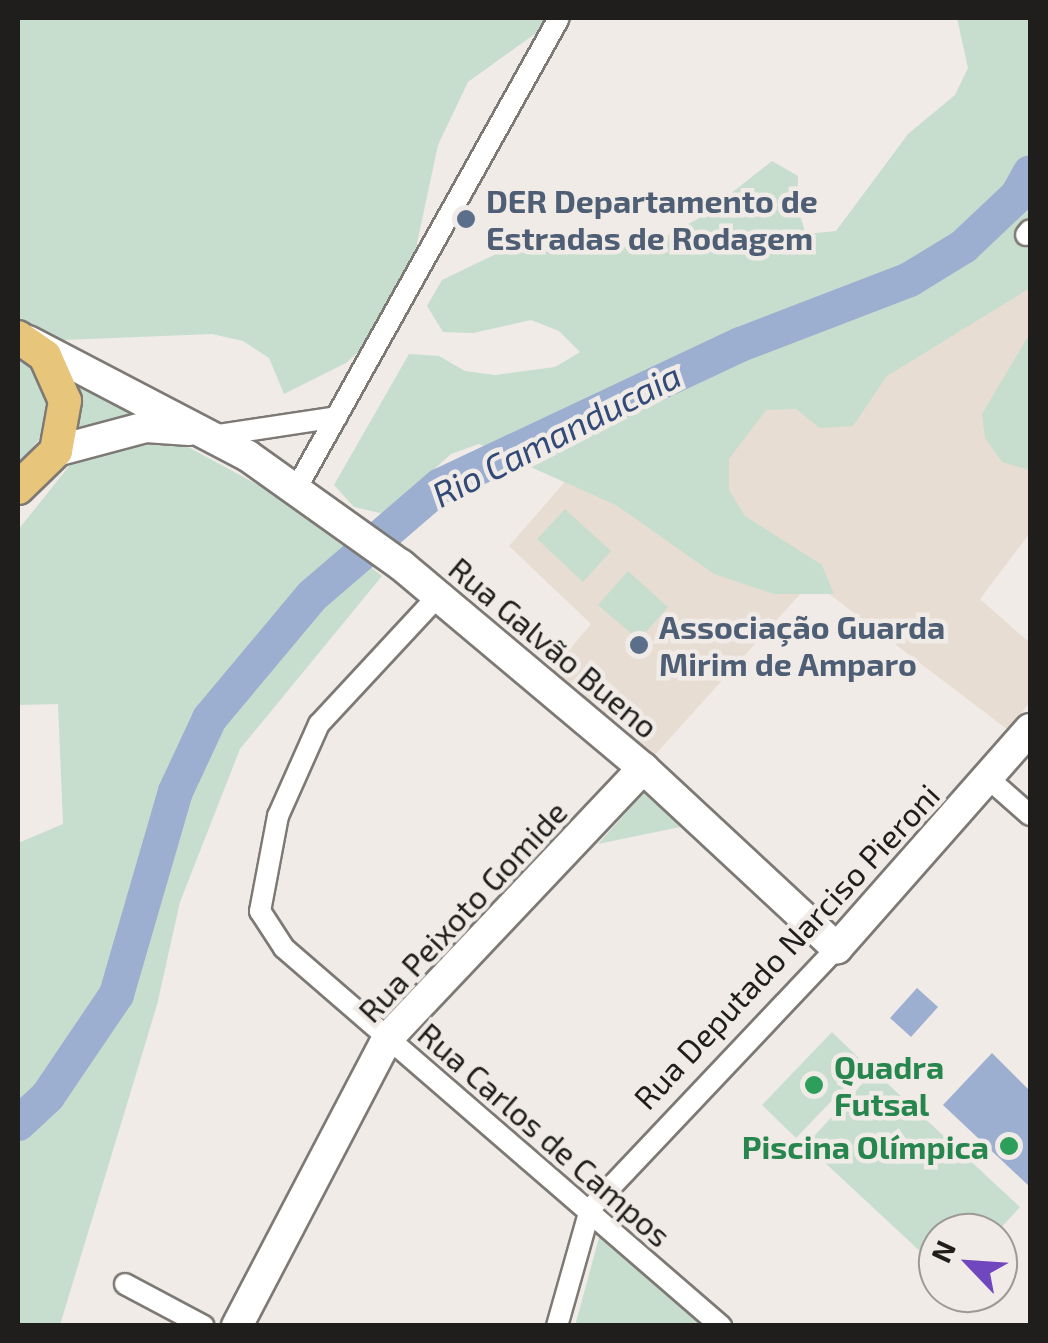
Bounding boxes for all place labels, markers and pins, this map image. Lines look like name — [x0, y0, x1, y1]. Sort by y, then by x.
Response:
place label: DER Departamento de Estradas de Rodagem — [486, 182, 818, 257]
marker: DER Departamento de Estradas de Rodagem — [455, 208, 477, 230]
place label: Associação Guarda Mirim de Amparo — [659, 608, 945, 683]
marker: Associação Guarda Mirim de Amparo — [628, 634, 650, 656]
place label: Quadra Futsal — [834, 1048, 944, 1123]
marker: Quadra Futsal — [803, 1074, 825, 1096]
place label: Piscina Olímpica — [742, 1127, 989, 1165]
marker: Piscina Olímpica — [998, 1135, 1020, 1157]

